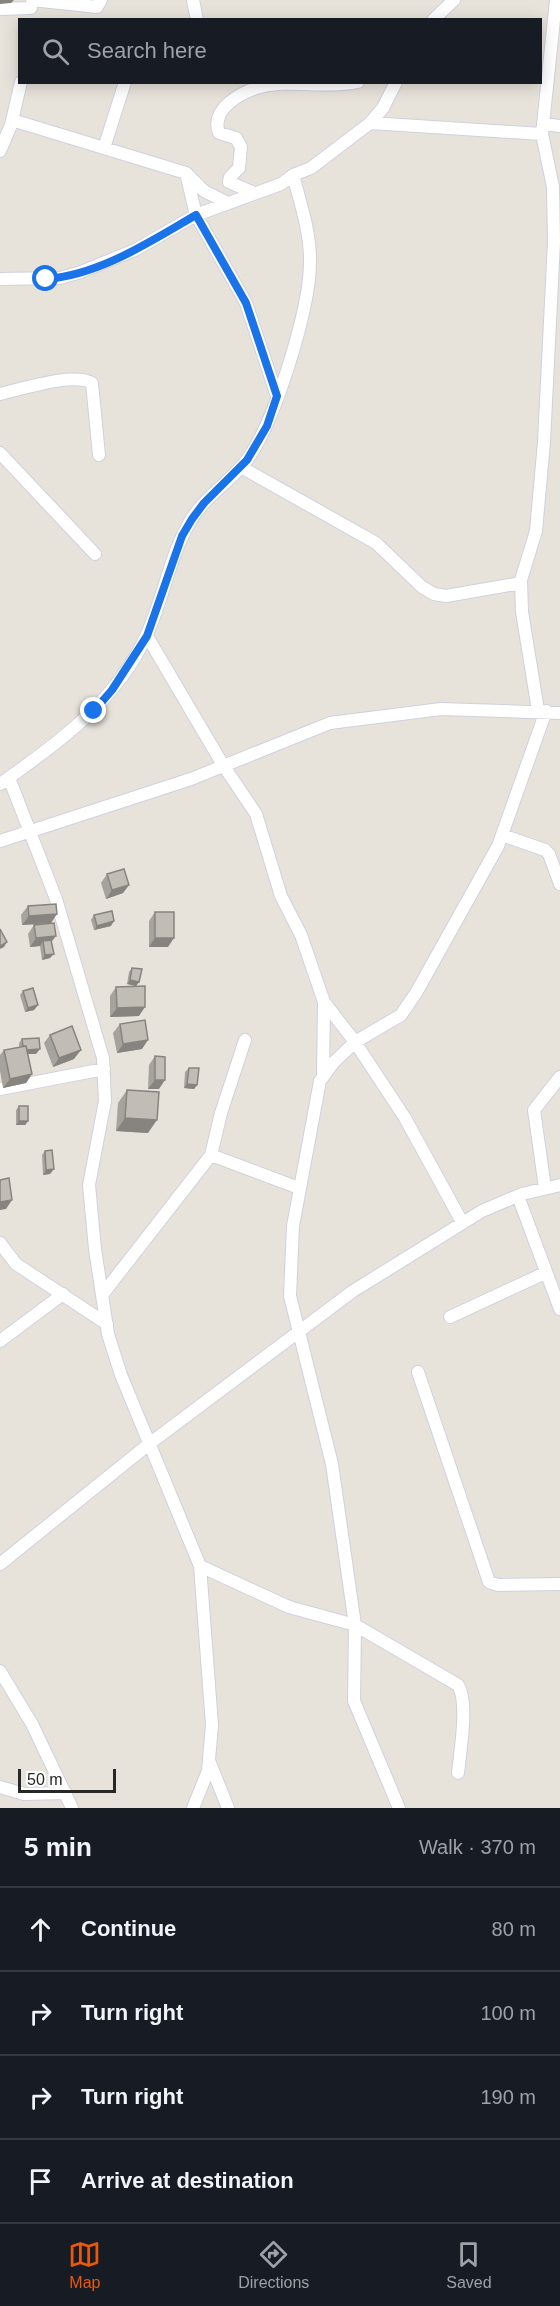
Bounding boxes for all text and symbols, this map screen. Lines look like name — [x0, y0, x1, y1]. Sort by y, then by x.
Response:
search box — [18, 18, 542, 84]
icon: search — [39, 35, 72, 68]
text: Search here — [87, 38, 207, 63]
route start — [32, 265, 58, 291]
route end — [80, 697, 106, 723]
scale bar — [18, 1766, 116, 1794]
text: 50 m — [27, 1771, 63, 1788]
text: 5 min — [24, 1832, 92, 1862]
text: Walk · 370 m — [419, 1836, 536, 1858]
icon: ahead — [24, 1913, 57, 1946]
text: Continue — [81, 1916, 176, 1941]
text: 80 m — [492, 1918, 536, 1940]
icon: right — [24, 1997, 57, 2030]
text: Turn right — [81, 2000, 183, 2025]
text: 100 m — [480, 2002, 536, 2024]
icon: right — [24, 2081, 57, 2114]
text: Turn right — [81, 2084, 183, 2109]
text: 190 m — [480, 2086, 536, 2108]
icon: arrive — [24, 2165, 57, 2198]
text: Arrive at destination — [81, 2168, 294, 2193]
tab: Map — [68, 2238, 101, 2292]
tab: Directions — [238, 2238, 309, 2292]
tab: Saved — [446, 2238, 492, 2292]

